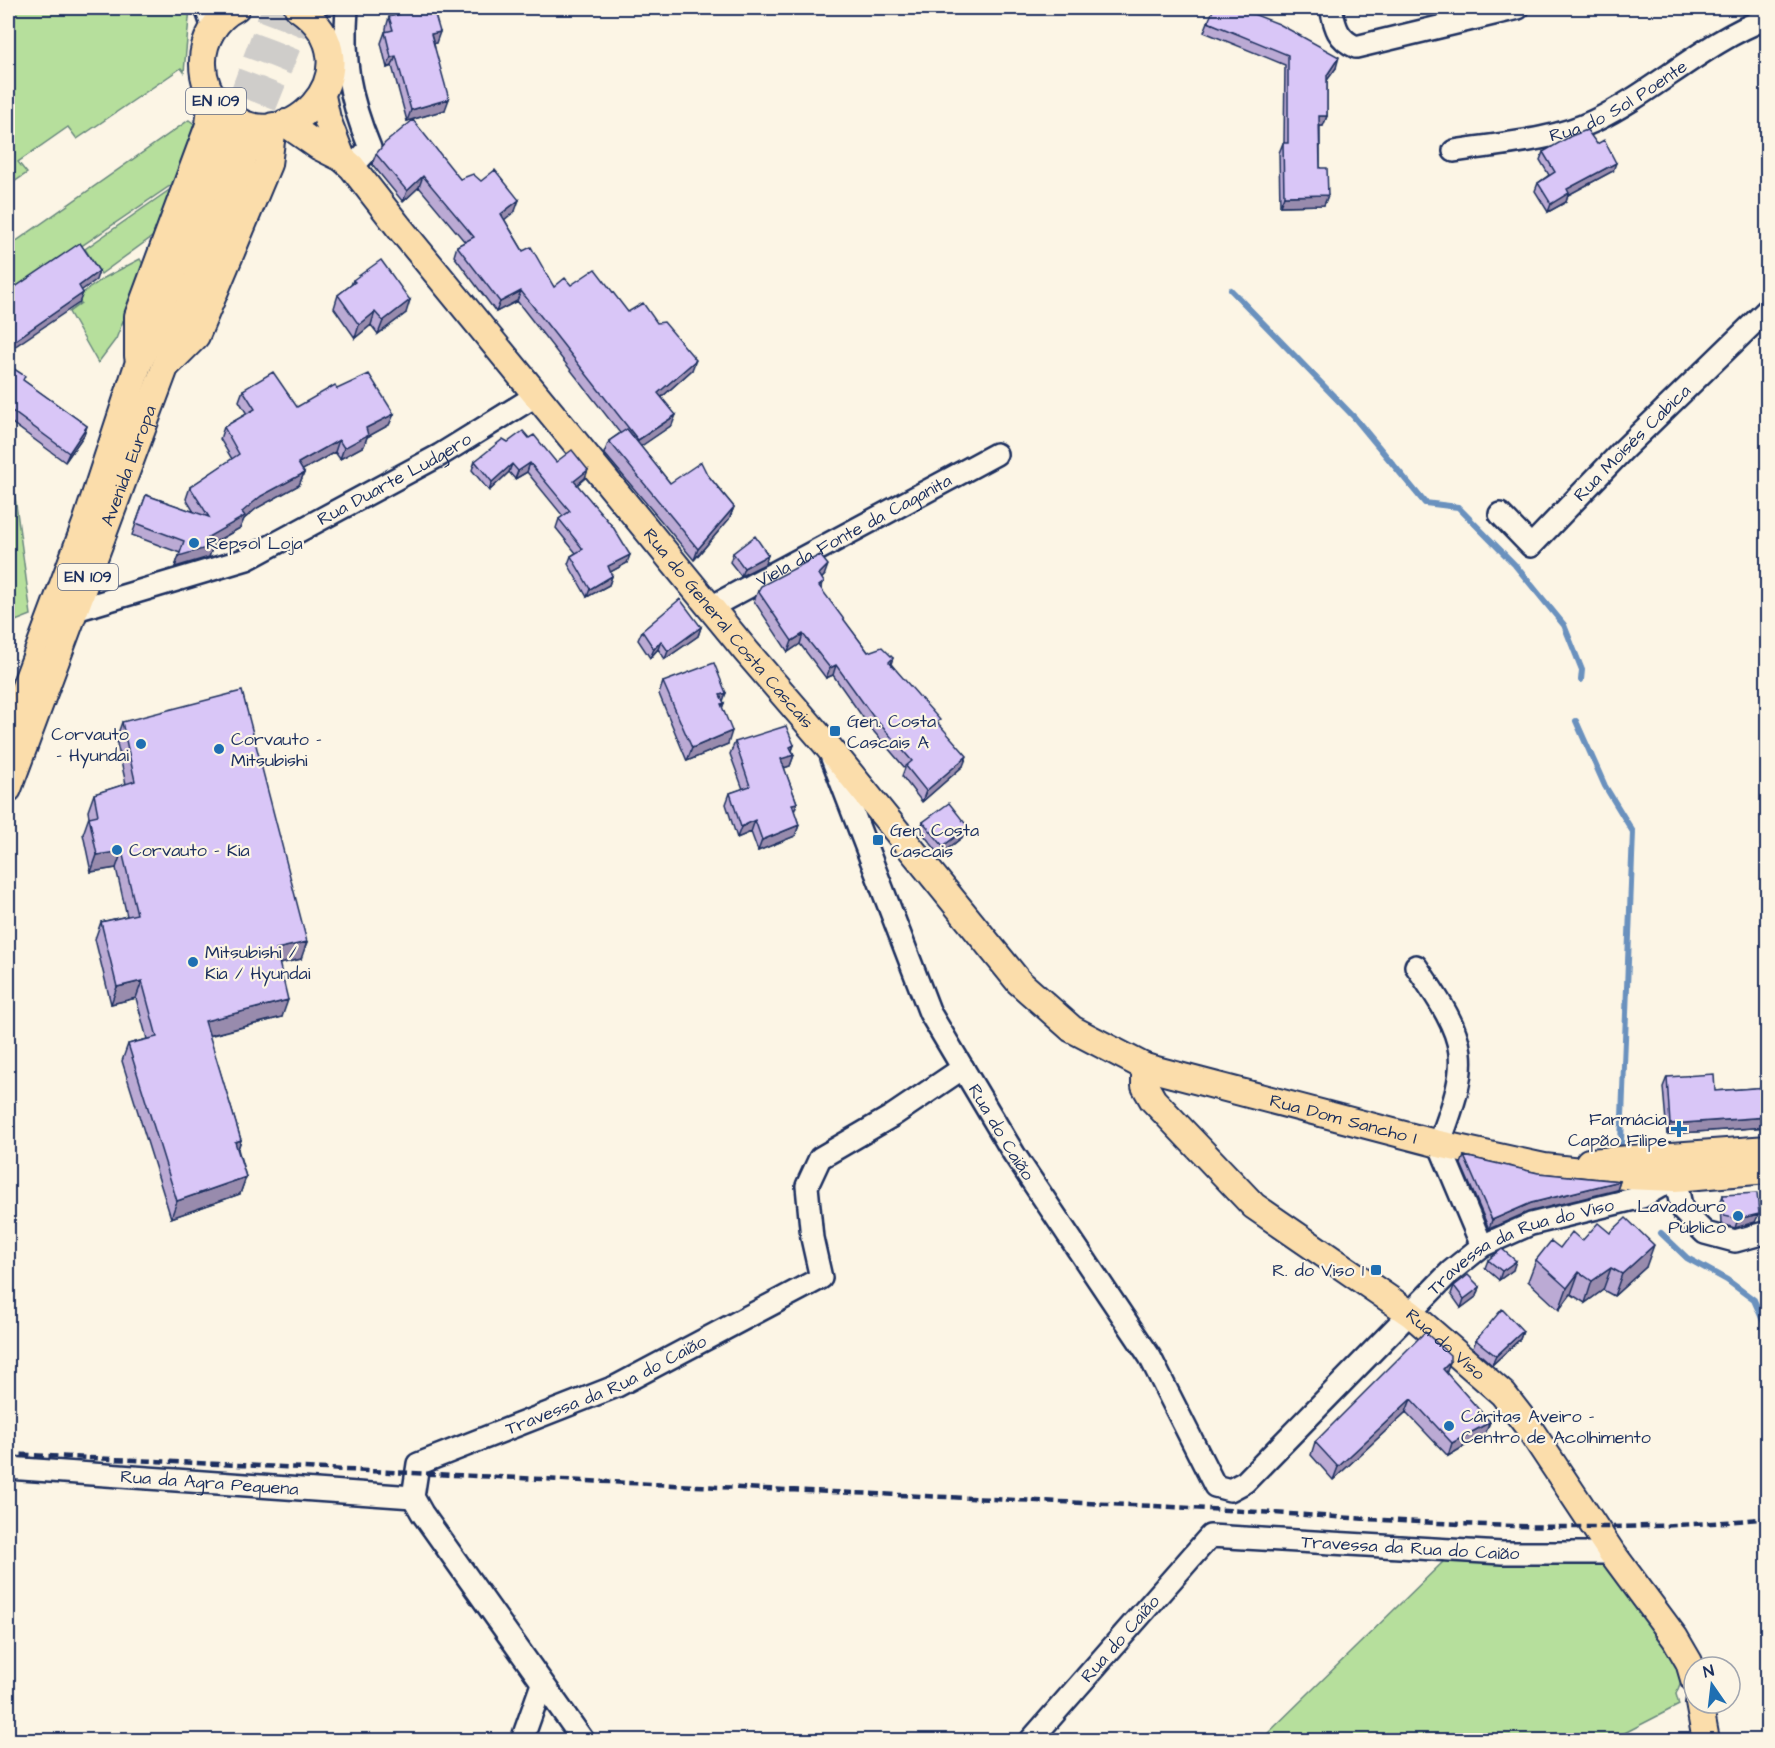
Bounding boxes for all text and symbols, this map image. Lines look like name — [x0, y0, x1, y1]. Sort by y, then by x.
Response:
street label: Rua do Sol Poente — [1547, 54, 1692, 148]
road number: EN 109 — [186, 88, 246, 114]
street label: Rua Moisés Cabica — [1568, 378, 1696, 507]
street label: Avenida Europa — [95, 402, 162, 530]
street label: Rua Duarte Ludgero — [313, 426, 476, 531]
street label: Viela da Fonte da Caganita — [751, 468, 956, 593]
street label: Rua do General Costa Cascais — [638, 523, 820, 734]
place label: Repsol Loja — [206, 531, 303, 556]
marker: Repsol Loja — [187, 536, 201, 550]
road number: EN 109 — [58, 564, 118, 590]
place label: Gen. Costa Cascais A — [847, 709, 936, 755]
place label: Corvauto - Hyundai — [51, 722, 129, 769]
marker: Gen. Costa Cascais A — [828, 724, 842, 738]
place label: Corvauto - Mitsubishi — [231, 727, 322, 773]
marker: Corvauto - Hyundai — [134, 737, 148, 751]
marker: Corvauto - Mitsubishi — [212, 742, 226, 756]
place label: Gen. Costa Cascais — [890, 818, 979, 864]
marker: Gen. Costa Cascais — [871, 833, 885, 847]
place label: Corvauto - Kia — [129, 838, 250, 863]
marker: Corvauto - Kia — [110, 843, 124, 857]
place label: Mitsubishi / Kia / Hyundai — [205, 940, 311, 987]
marker: Mitsubishi / Kia / Hyundai — [186, 955, 200, 969]
street label: Rua do Caião — [962, 1079, 1041, 1185]
street label: Rua Dom Sancho I — [1267, 1088, 1420, 1150]
place label: Farmácia Capão Filipe — [1568, 1107, 1667, 1153]
marker: Farmácia Capão Filipe — [1672, 1122, 1686, 1136]
street label: Travessa da Rua do Viso — [1422, 1192, 1616, 1301]
place label: Lavadouro Público — [1637, 1194, 1726, 1240]
marker: Lavadouro Público — [1731, 1209, 1745, 1223]
place label: R. do Viso 1 — [1272, 1258, 1364, 1283]
marker: R. do Viso 1 — [1369, 1263, 1383, 1277]
street label: Rua do Viso — [1400, 1302, 1491, 1386]
street label: Travessa da Rua do Caião — [502, 1328, 711, 1441]
place label: Cáritas Aveiro - Centro de Acolhimento — [1461, 1404, 1651, 1450]
marker: Cáritas Aveiro - Centro de Acolhimento — [1442, 1419, 1456, 1433]
street label: Rua da Agra Pequena — [119, 1464, 299, 1501]
street label: Travessa da Rua do Caião — [1301, 1529, 1519, 1566]
street label: Rua do Caião — [1075, 1589, 1165, 1688]
north arrow — [1682, 1655, 1742, 1715]
text: N — [1701, 1660, 1716, 1683]

